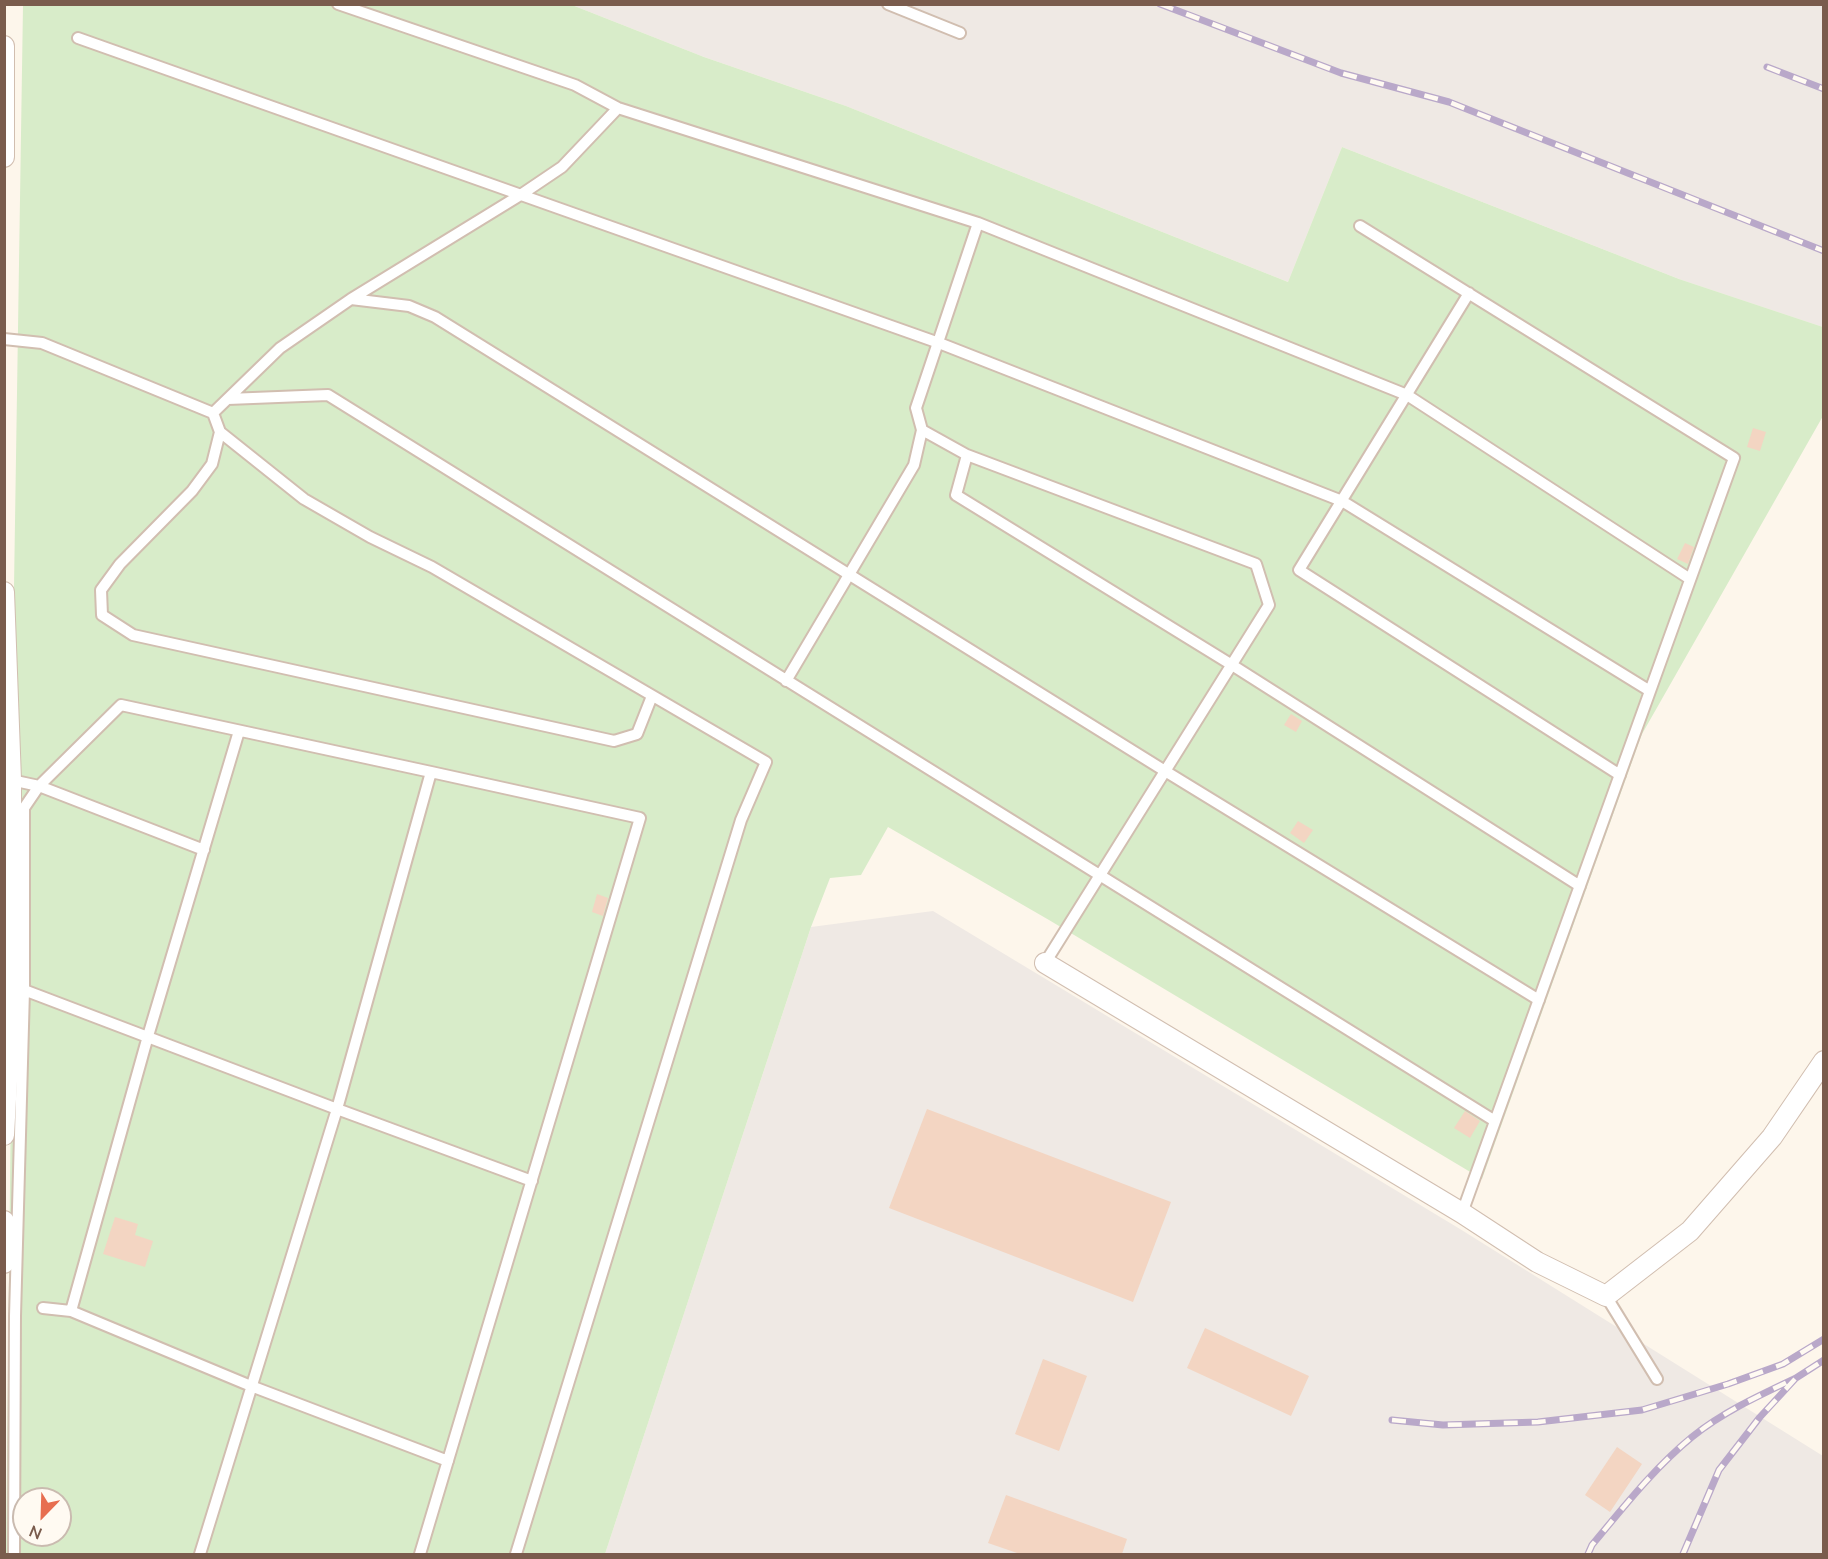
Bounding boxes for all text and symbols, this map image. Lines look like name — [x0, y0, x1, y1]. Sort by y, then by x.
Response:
north arrow — [12, 1487, 72, 1547]
text: N — [26, 1519, 46, 1544]

